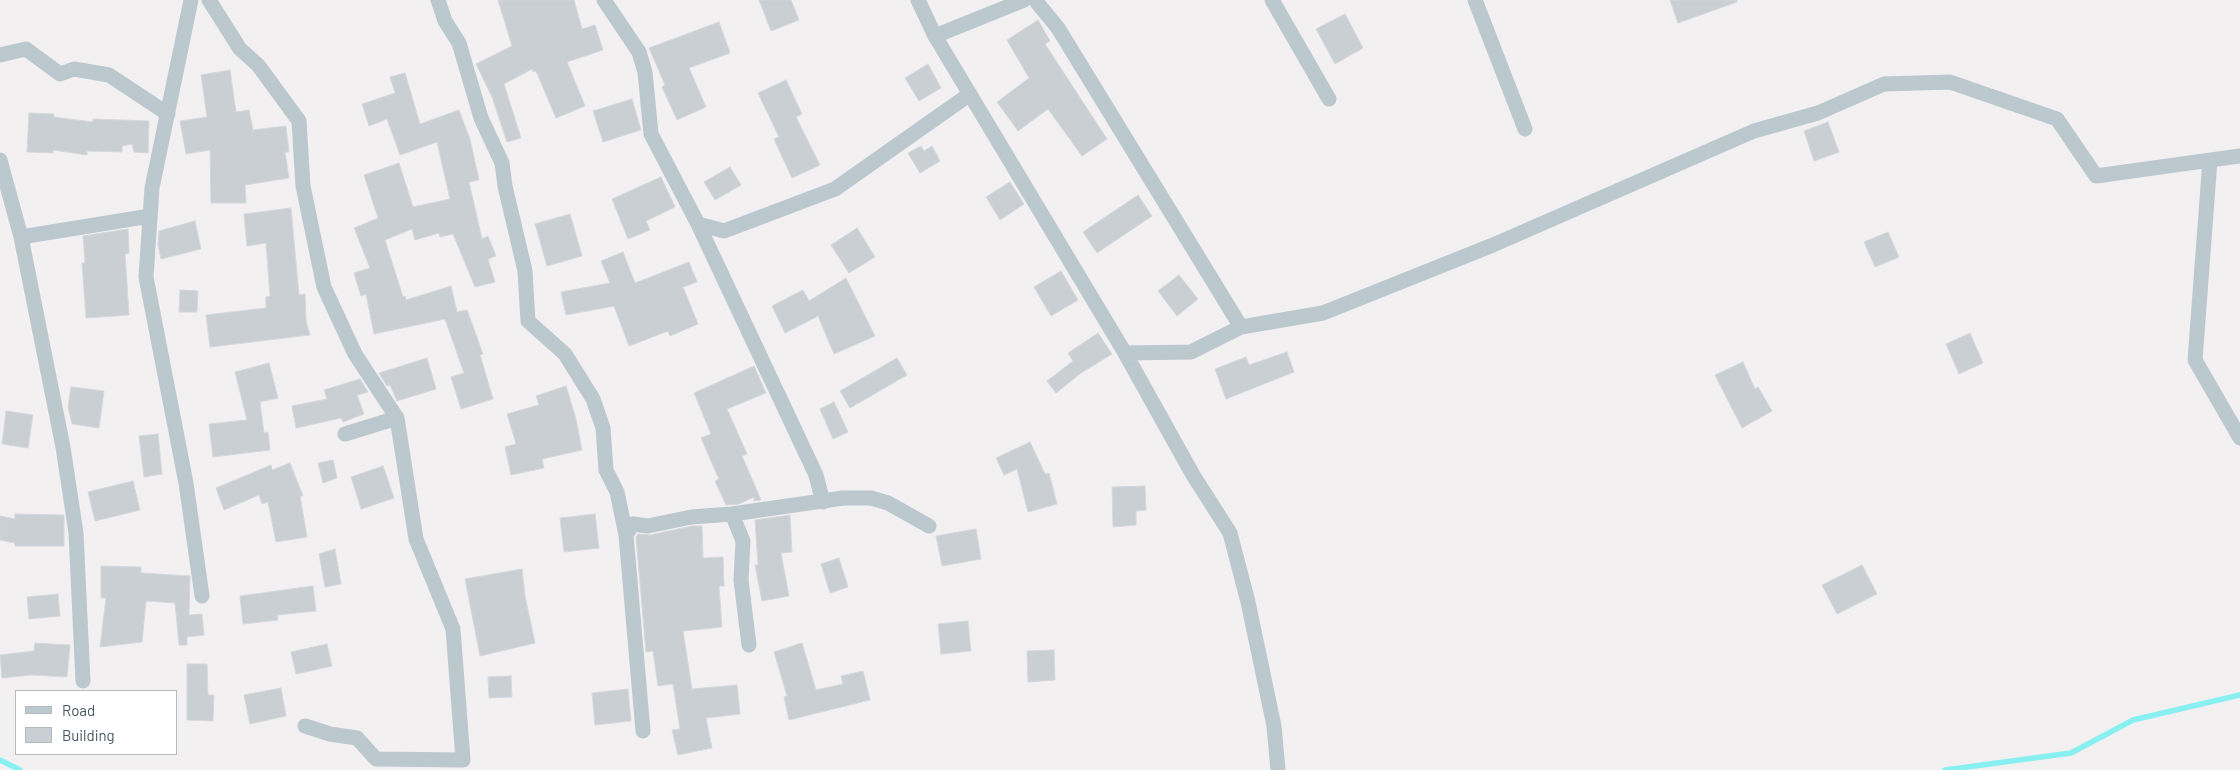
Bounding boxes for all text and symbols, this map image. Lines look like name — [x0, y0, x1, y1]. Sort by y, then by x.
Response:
legend — [15, 690, 178, 755]
text: Road — [62, 701, 95, 719]
text: Building — [62, 726, 115, 744]

